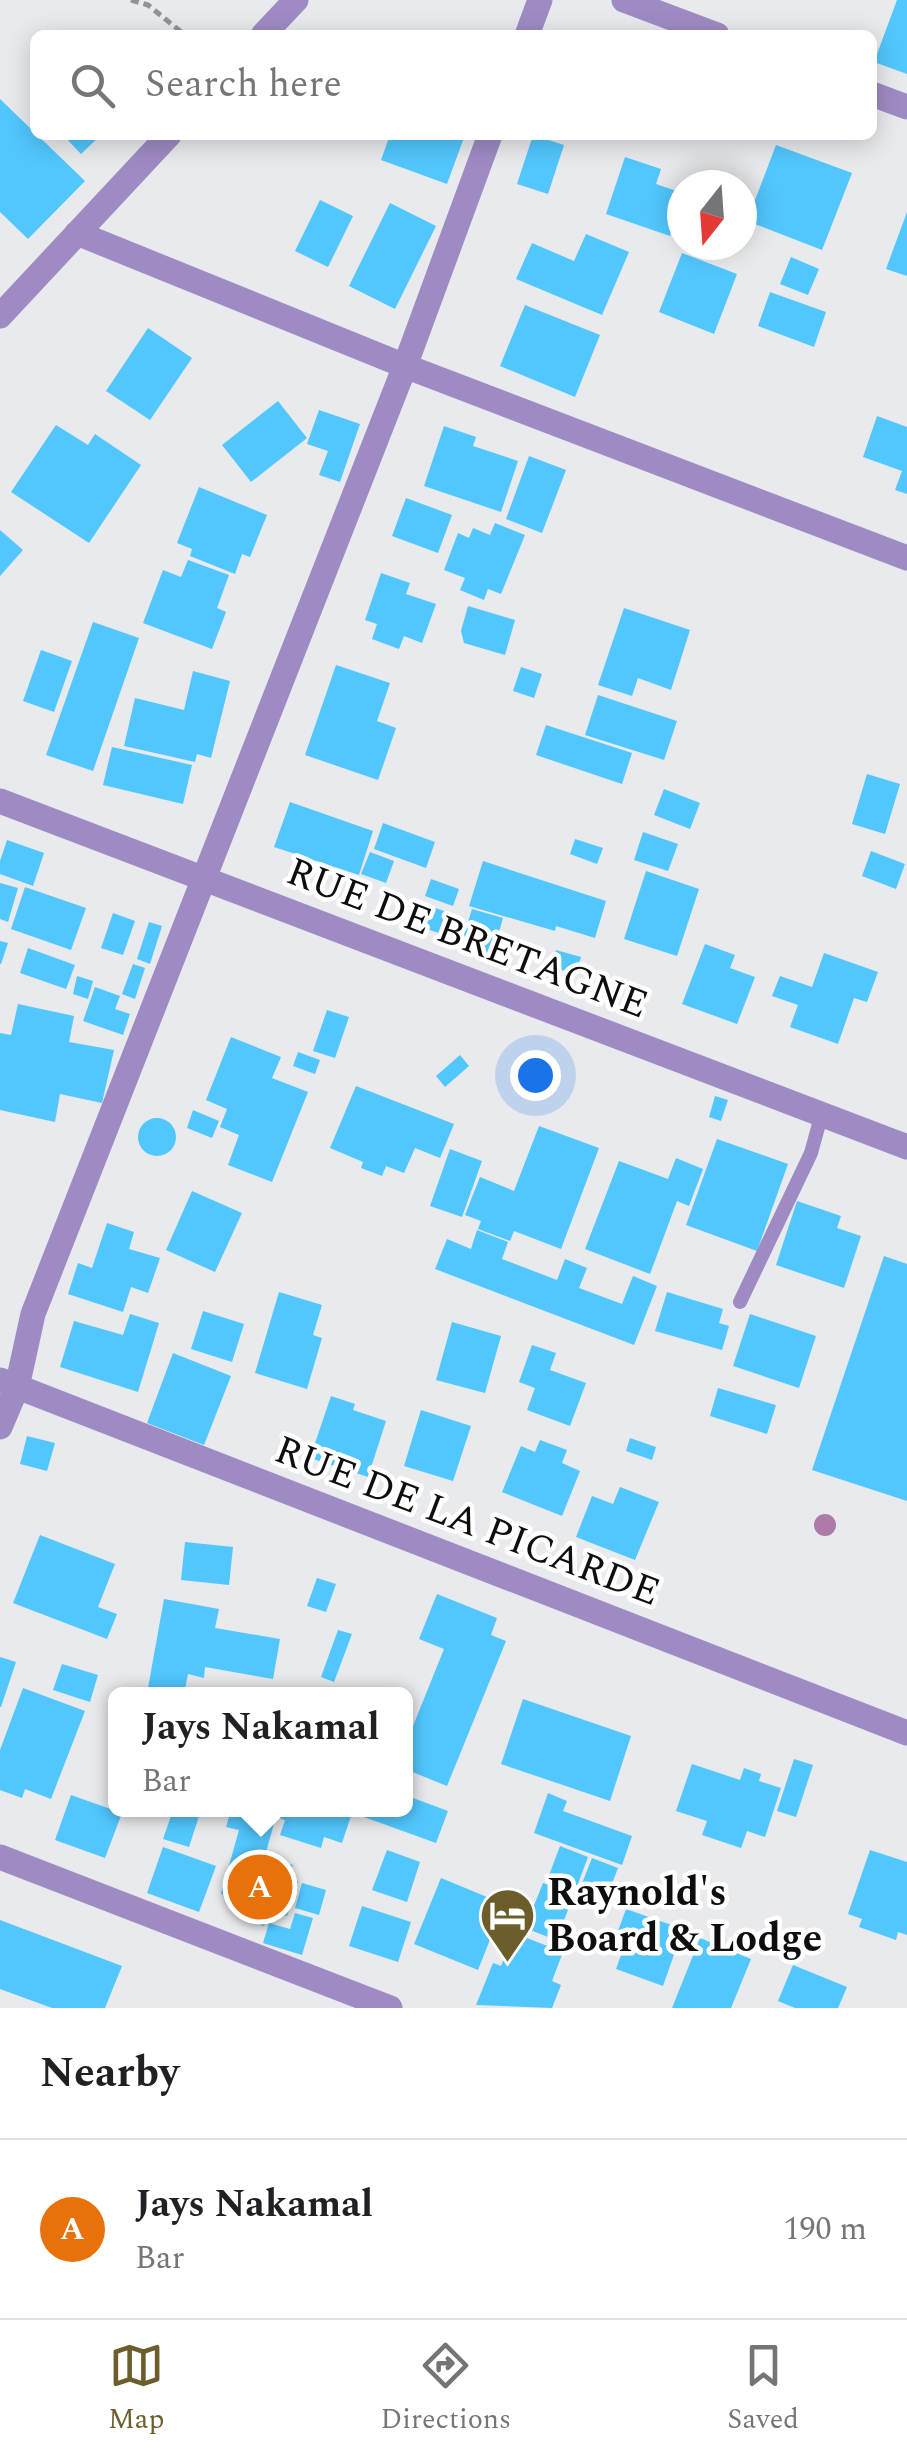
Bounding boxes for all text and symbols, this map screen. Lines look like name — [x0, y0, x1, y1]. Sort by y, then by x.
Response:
search box — [30, 30, 877, 140]
text: Search here — [145, 56, 342, 114]
icon: search — [65, 58, 120, 113]
north arrow — [667, 170, 757, 260]
street label: RUE DE BRETAGNE — [277, 842, 657, 1036]
your location — [510, 1050, 561, 1101]
street label: RUE DE LA PICARDE — [265, 1420, 669, 1624]
popup — [108, 1687, 413, 1817]
text: Jays Nakamal — [141, 1699, 380, 1757]
text: Bar — [141, 1757, 191, 1806]
pin: A — [228, 1850, 292, 1924]
place label: Raynold's Board & Lodge — [547, 1863, 822, 1970]
hotel icon: Raynold's Board & Lodge — [478, 1886, 538, 1965]
text: Nearby — [40, 2042, 179, 2105]
text: Jays Nakamal — [135, 2176, 373, 2234]
text: A — [60, 2205, 85, 2254]
text: 190 m — [783, 2205, 867, 2254]
text: Bar — [135, 2234, 184, 2283]
tab: Map — [108, 2338, 164, 2441]
tab: Directions — [380, 2338, 511, 2441]
tab: Saved — [727, 2338, 799, 2441]

